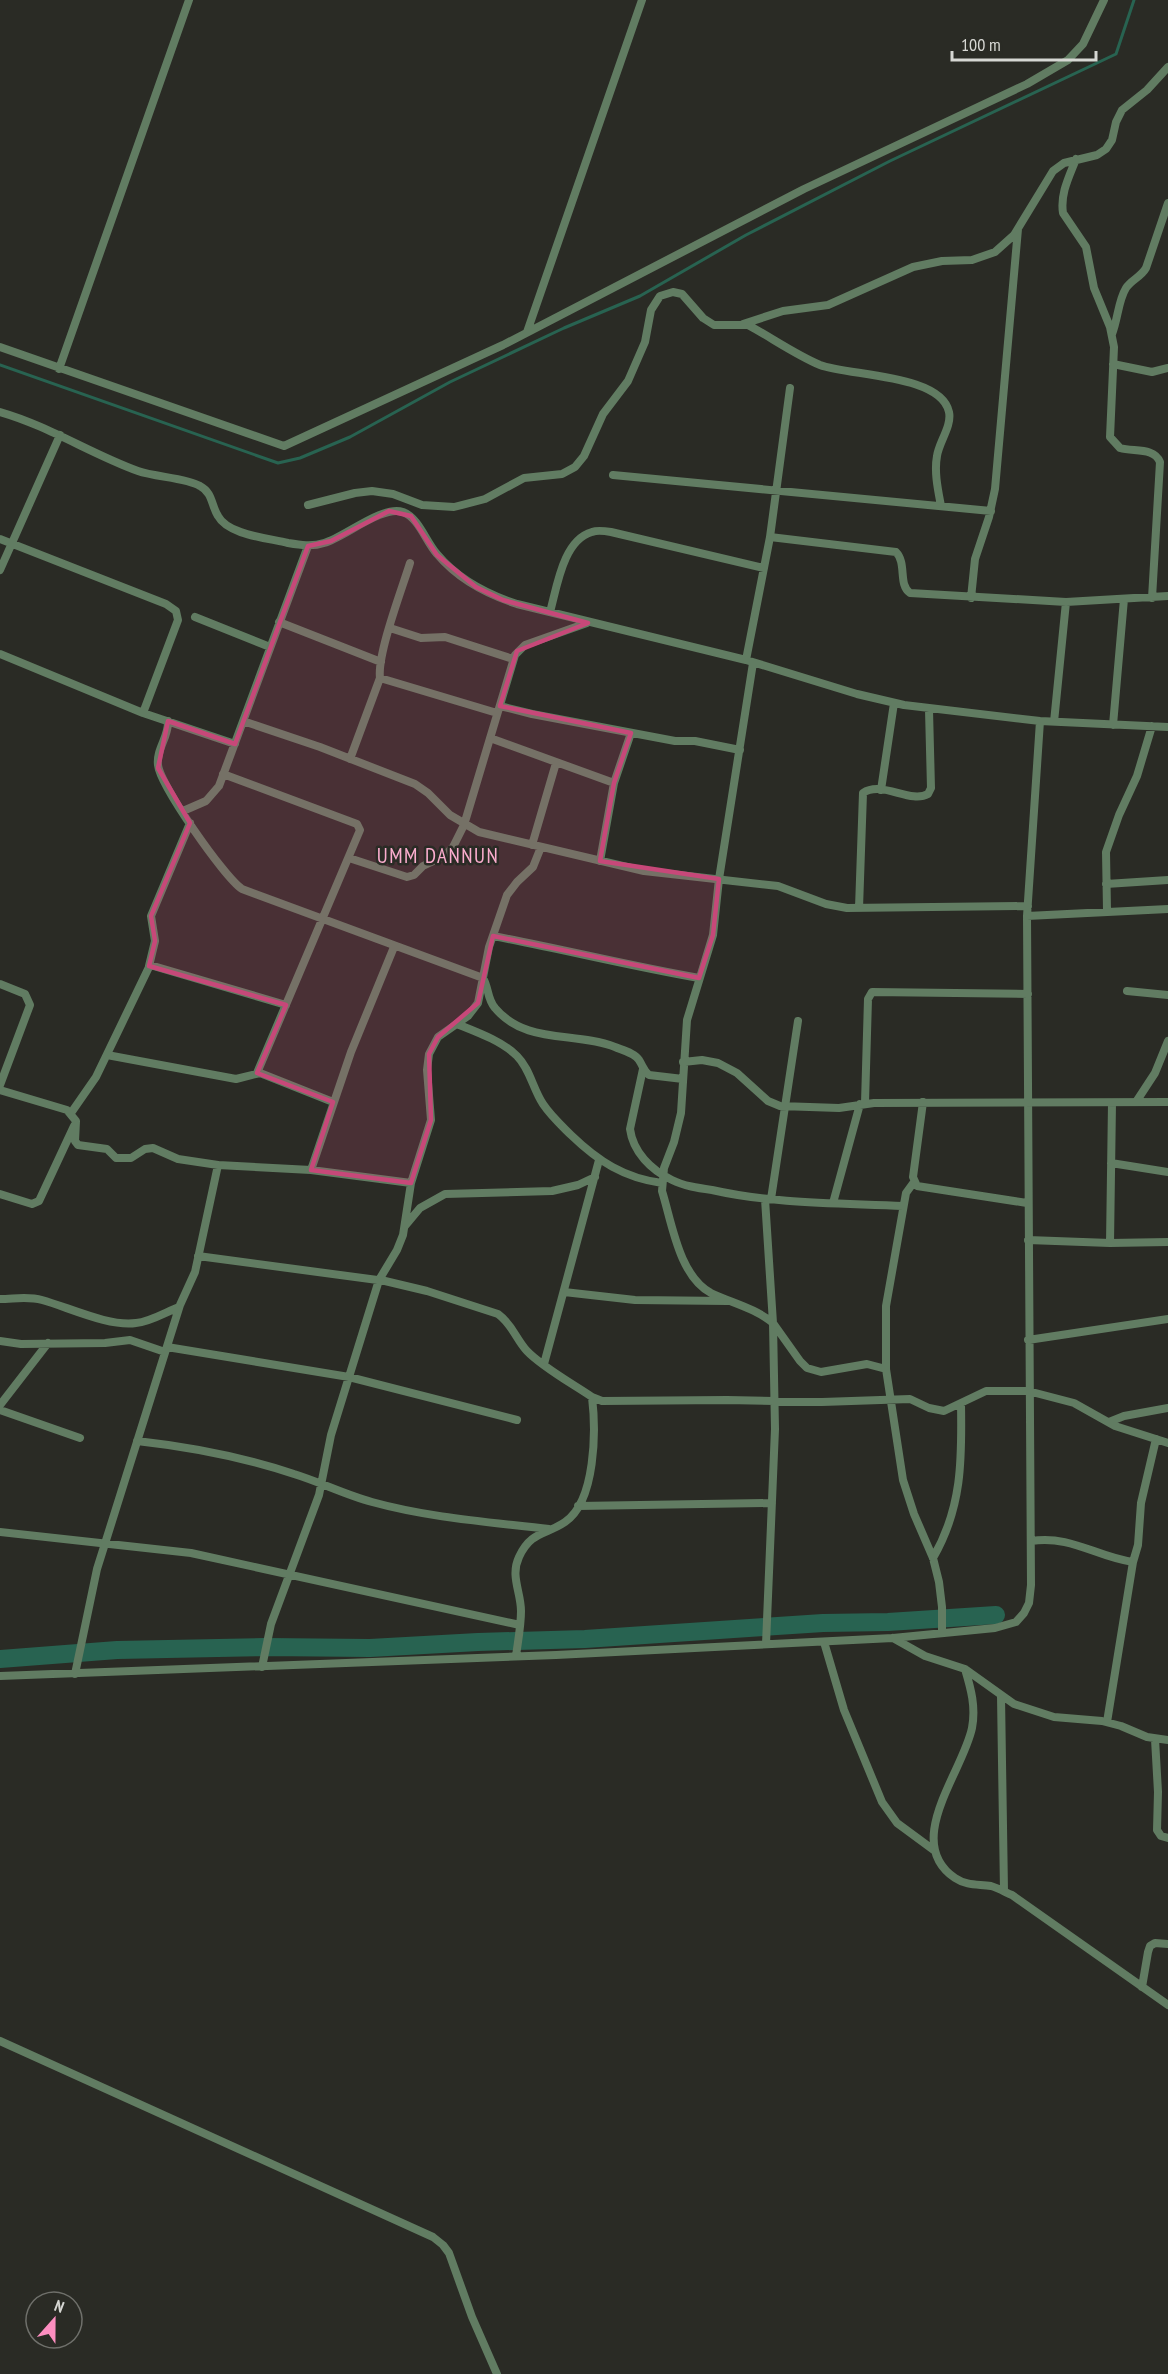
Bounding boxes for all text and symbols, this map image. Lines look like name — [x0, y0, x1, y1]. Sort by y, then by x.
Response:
scale bar — [952, 24, 1096, 62]
text: 100 m — [961, 33, 1001, 56]
district label: UMM DANNUN — [377, 842, 499, 869]
north arrow — [24, 2290, 84, 2350]
text: N — [52, 2295, 67, 2317]

